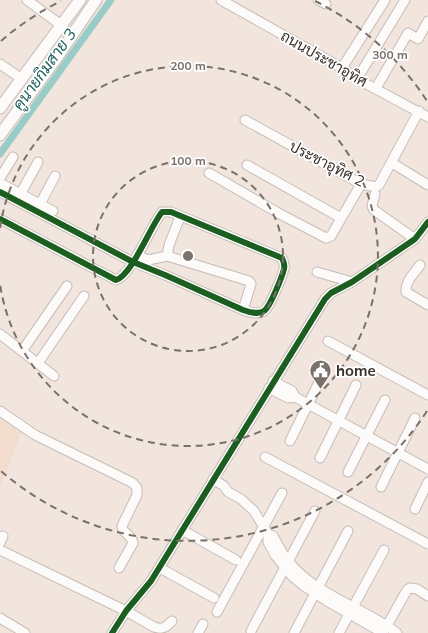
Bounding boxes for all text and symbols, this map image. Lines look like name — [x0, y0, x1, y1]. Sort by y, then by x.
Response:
water label: คูนายกิมสาย 3 — [8, 24, 82, 115]
street label: ถนนประชาอุทิศ — [277, 26, 371, 93]
text: 300 m — [372, 47, 408, 62]
text: 200 m — [170, 58, 206, 73]
street label: ประชาอุทิศ 2 — [285, 136, 368, 192]
text: 100 m — [170, 153, 206, 168]
centre of rings — [181, 249, 195, 263]
public building icon: home — [307, 358, 333, 391]
place label: home — [336, 361, 376, 380]

